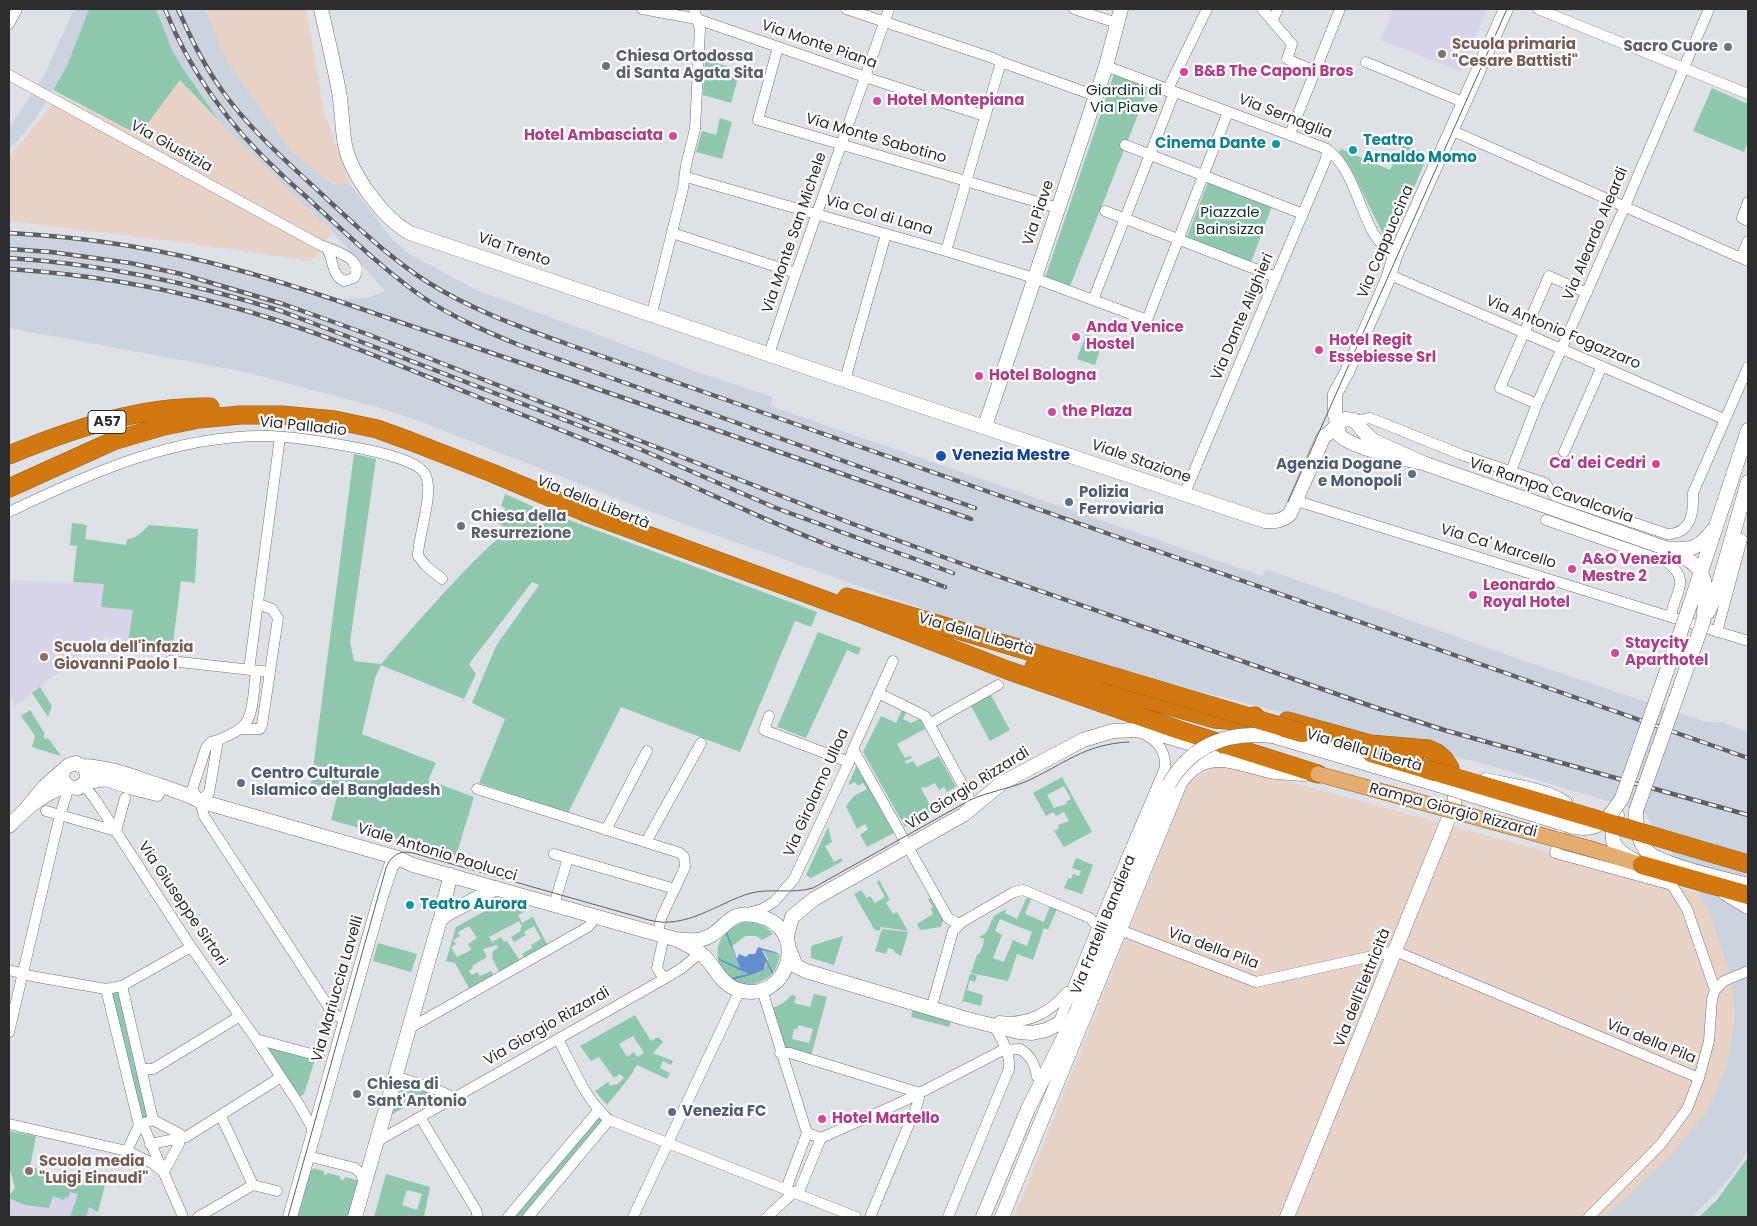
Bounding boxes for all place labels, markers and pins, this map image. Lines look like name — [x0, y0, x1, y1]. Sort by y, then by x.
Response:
place label: Scuola primaria "Cesare Battisti" — [1452, 36, 1578, 71]
place label: Sacro Cuore — [1624, 38, 1718, 56]
marker: Sacro Cuore — [1722, 41, 1734, 53]
place label: Chiesa Ortodossa di Santa Agata Sita — [616, 48, 764, 83]
marker: Scuola primaria "Cesare Battisti" — [1436, 48, 1448, 60]
marker: Chiesa Ortodossa di Santa Agata Sita — [600, 60, 612, 72]
place label: B&B The Caponi Bros — [1194, 63, 1354, 81]
marker: B&B The Caponi Bros — [1178, 66, 1190, 78]
place label: Hotel Montepiana — [887, 92, 1024, 110]
marker: Hotel Montepiana — [871, 95, 883, 107]
place label: Hotel Ambasciata — [524, 127, 663, 145]
marker: Hotel Ambasciata — [667, 130, 679, 142]
place label: Teatro Arnaldo Momo — [1363, 132, 1477, 167]
place label: Cinema Dante — [1155, 135, 1266, 153]
marker: Cinema Dante — [1270, 138, 1282, 150]
marker: Teatro Arnaldo Momo — [1347, 144, 1359, 156]
place label: Anda Venice Hostel — [1086, 319, 1184, 354]
marker: Anda Venice Hostel — [1070, 331, 1082, 343]
place label: Hotel Regit Essebiesse Srl — [1329, 332, 1436, 367]
marker: Hotel Regit Essebiesse Srl — [1313, 344, 1325, 356]
place label: Hotel Bologna — [989, 367, 1096, 385]
marker: Hotel Bologna — [973, 370, 985, 382]
place label: the Plaza — [1062, 403, 1132, 421]
marker: the Plaza — [1046, 406, 1058, 418]
place label: Venezia Mestre — [952, 447, 1070, 465]
marker: Venezia Mestre — [934, 449, 948, 463]
place label: Ca' dei Cedri — [1549, 455, 1646, 473]
place label: Agenzia Dogane e Monopoli — [1276, 456, 1402, 491]
marker: Ca' dei Cedri — [1650, 458, 1662, 470]
marker: Agenzia Dogane e Monopoli — [1406, 468, 1418, 480]
place label: Polizia Ferroviaria — [1079, 484, 1164, 519]
marker: Polizia Ferroviaria — [1063, 496, 1075, 508]
place label: Chiesa della Resurrezione — [471, 508, 571, 543]
marker: Chiesa della Resurrezione — [455, 520, 467, 532]
place label: A&O Venezia Mestre 2 — [1582, 551, 1682, 586]
marker: A&O Venezia Mestre 2 — [1566, 563, 1578, 575]
place label: Leonardo Royal Hotel — [1483, 577, 1570, 612]
marker: Leonardo Royal Hotel — [1467, 589, 1479, 601]
place label: Staycity Aparthotel — [1625, 635, 1708, 670]
place label: Scuola dell'infazia Giovanni Paolo I — [54, 639, 194, 674]
marker: Staycity Aparthotel — [1609, 647, 1621, 659]
marker: Scuola dell'infazia Giovanni Paolo I — [38, 651, 50, 663]
place label: Centro Culturale Islamico del Bangladesh — [251, 765, 440, 800]
marker: Centro Culturale Islamico del Bangladesh — [235, 777, 247, 789]
place label: Teatro Aurora — [420, 896, 527, 914]
marker: Teatro Aurora — [404, 899, 416, 911]
place label: Chiesa di Sant'Antonio — [367, 1076, 467, 1111]
marker: Chiesa di Sant'Antonio — [351, 1088, 363, 1100]
place label: Venezia FC — [682, 1103, 766, 1121]
marker: Venezia FC — [666, 1106, 678, 1118]
place label: Hotel Martello — [832, 1110, 940, 1128]
marker: Hotel Martello — [816, 1113, 828, 1125]
place label: Scuola media "Luigi Einaudi" — [39, 1153, 148, 1188]
marker: Scuola media "Luigi Einaudi" — [23, 1165, 35, 1177]

